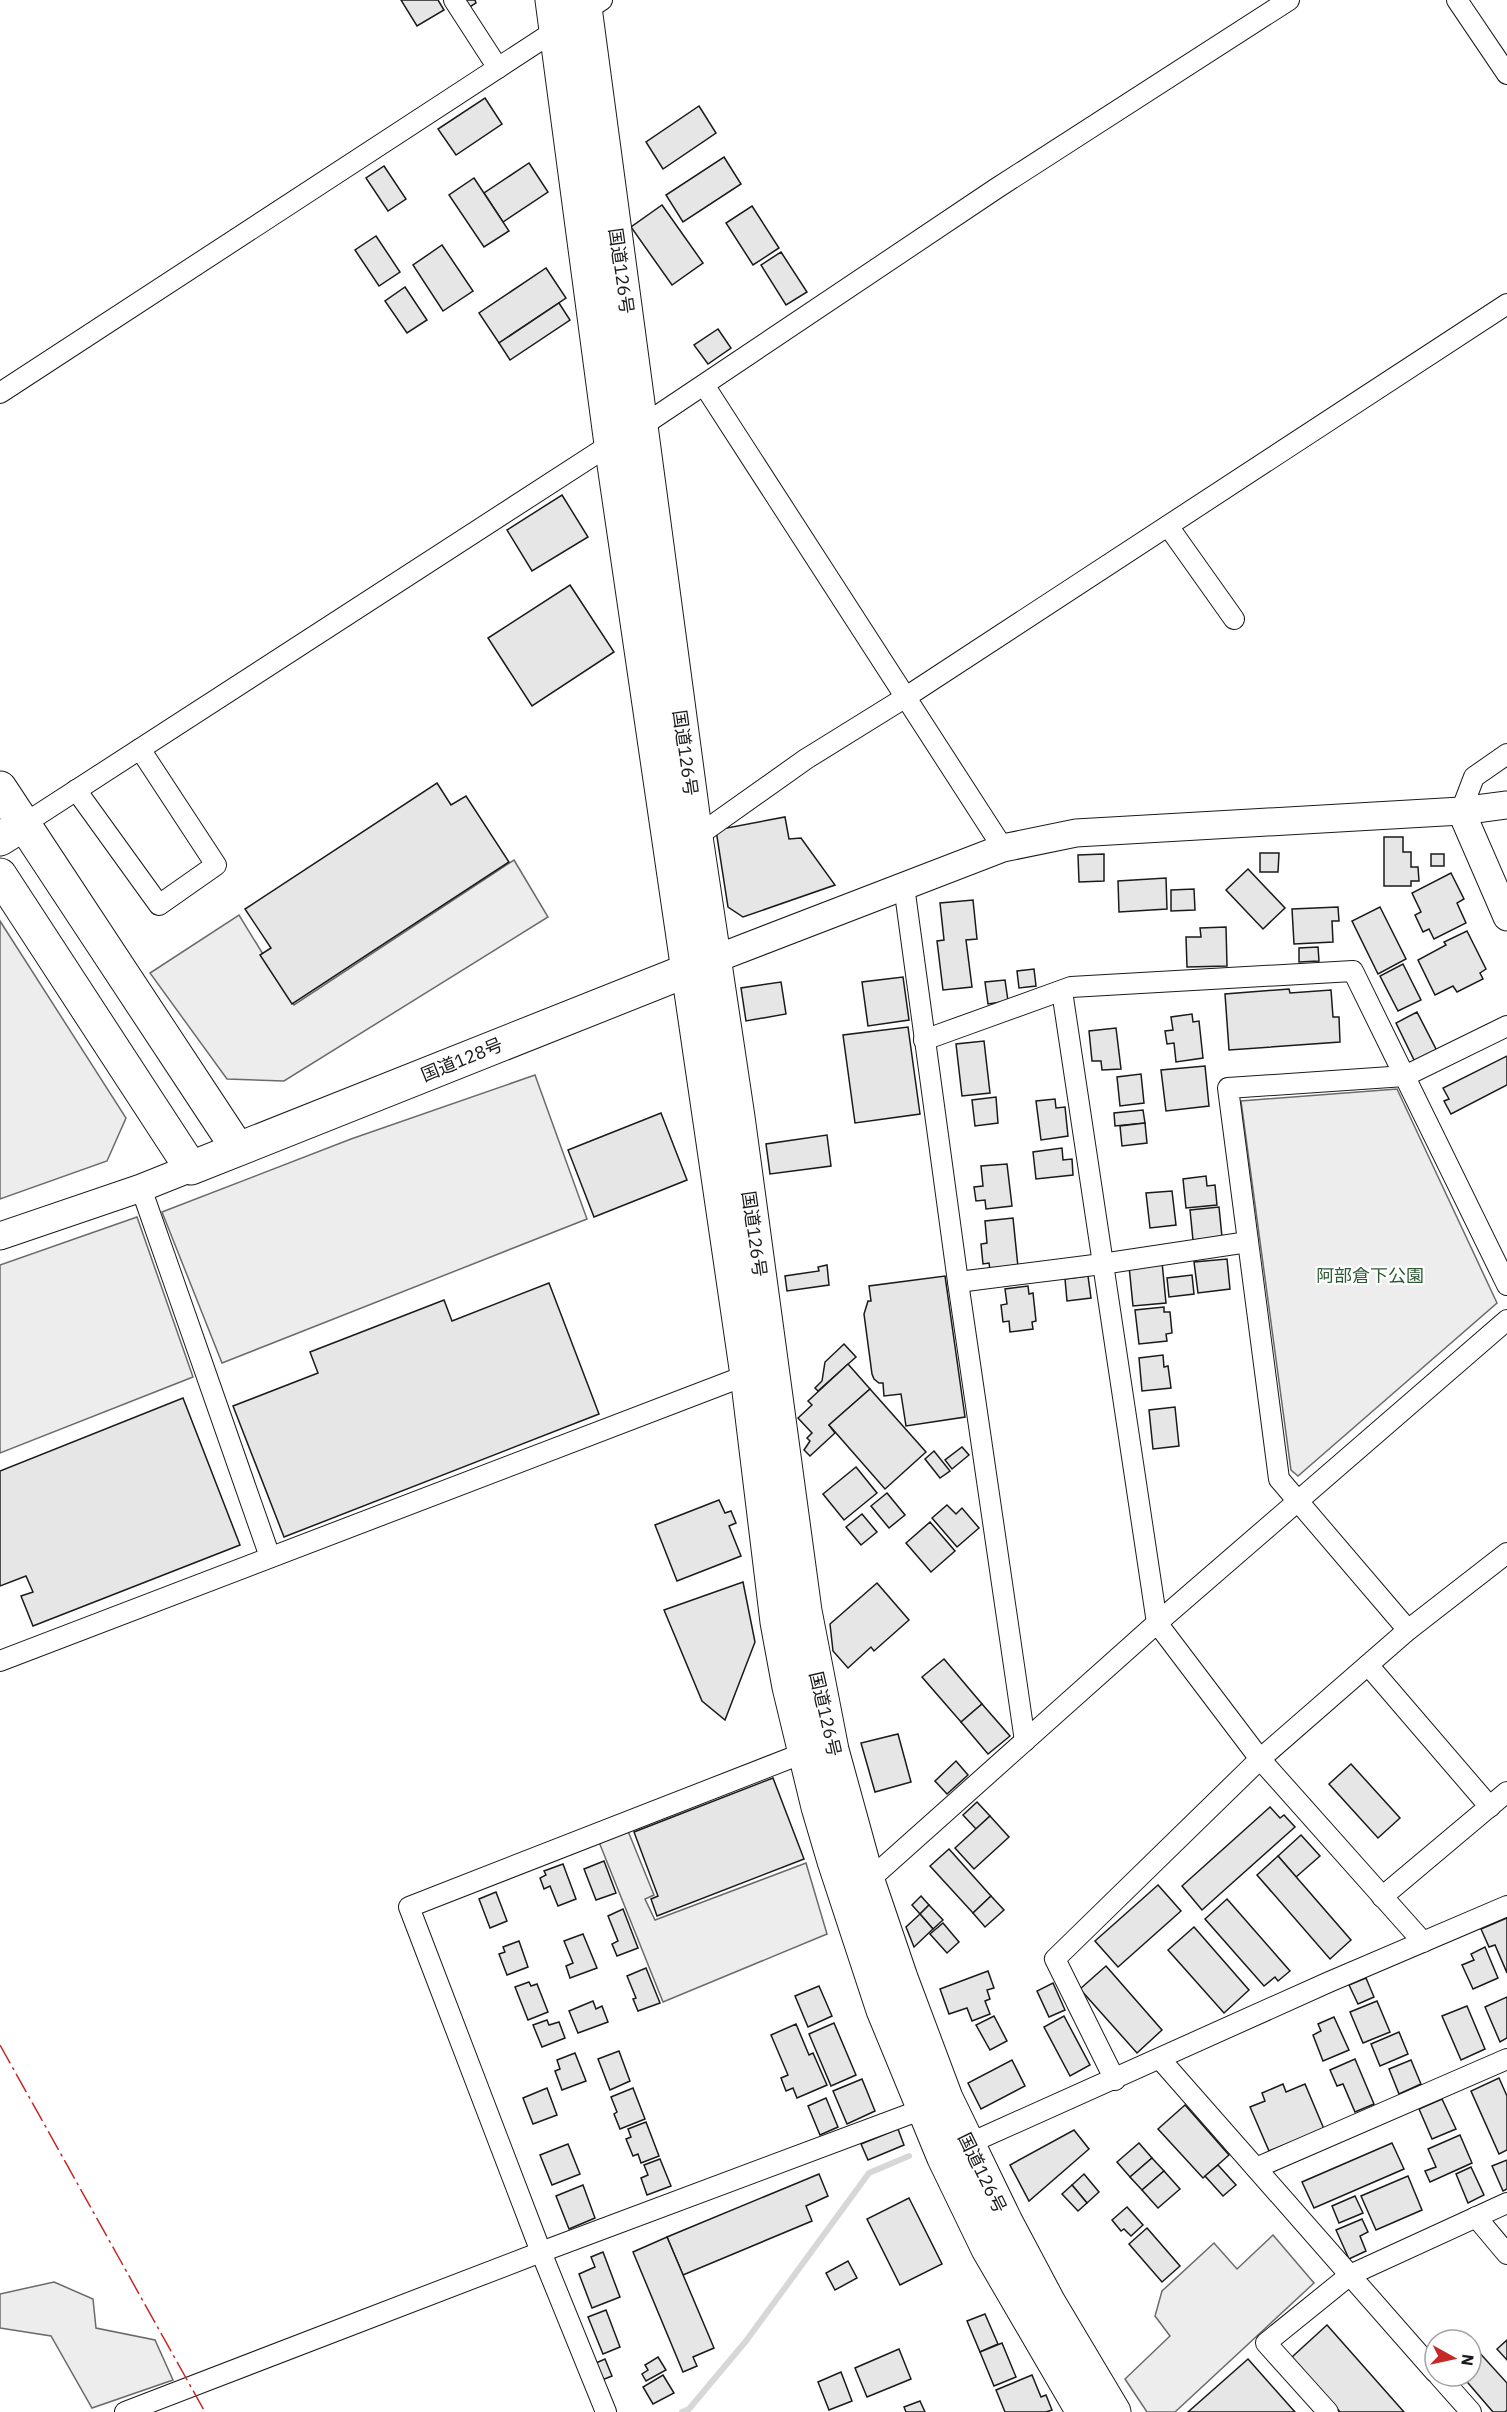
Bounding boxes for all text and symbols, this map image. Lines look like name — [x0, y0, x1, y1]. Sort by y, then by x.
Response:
street label: 国道126号 — [604, 227, 639, 315]
street label: 国道126号 — [668, 709, 703, 797]
street label: 国道128号 — [417, 1033, 506, 1086]
street label: 国道126号 — [737, 1190, 772, 1278]
park label: 阿部倉下公園 — [1316, 1264, 1424, 1287]
street label: 国道126号 — [805, 1669, 846, 1759]
street label: 国道126号 — [953, 2129, 1012, 2217]
north arrow — [1423, 2328, 1483, 2388]
text: N — [1457, 2353, 1479, 2367]

